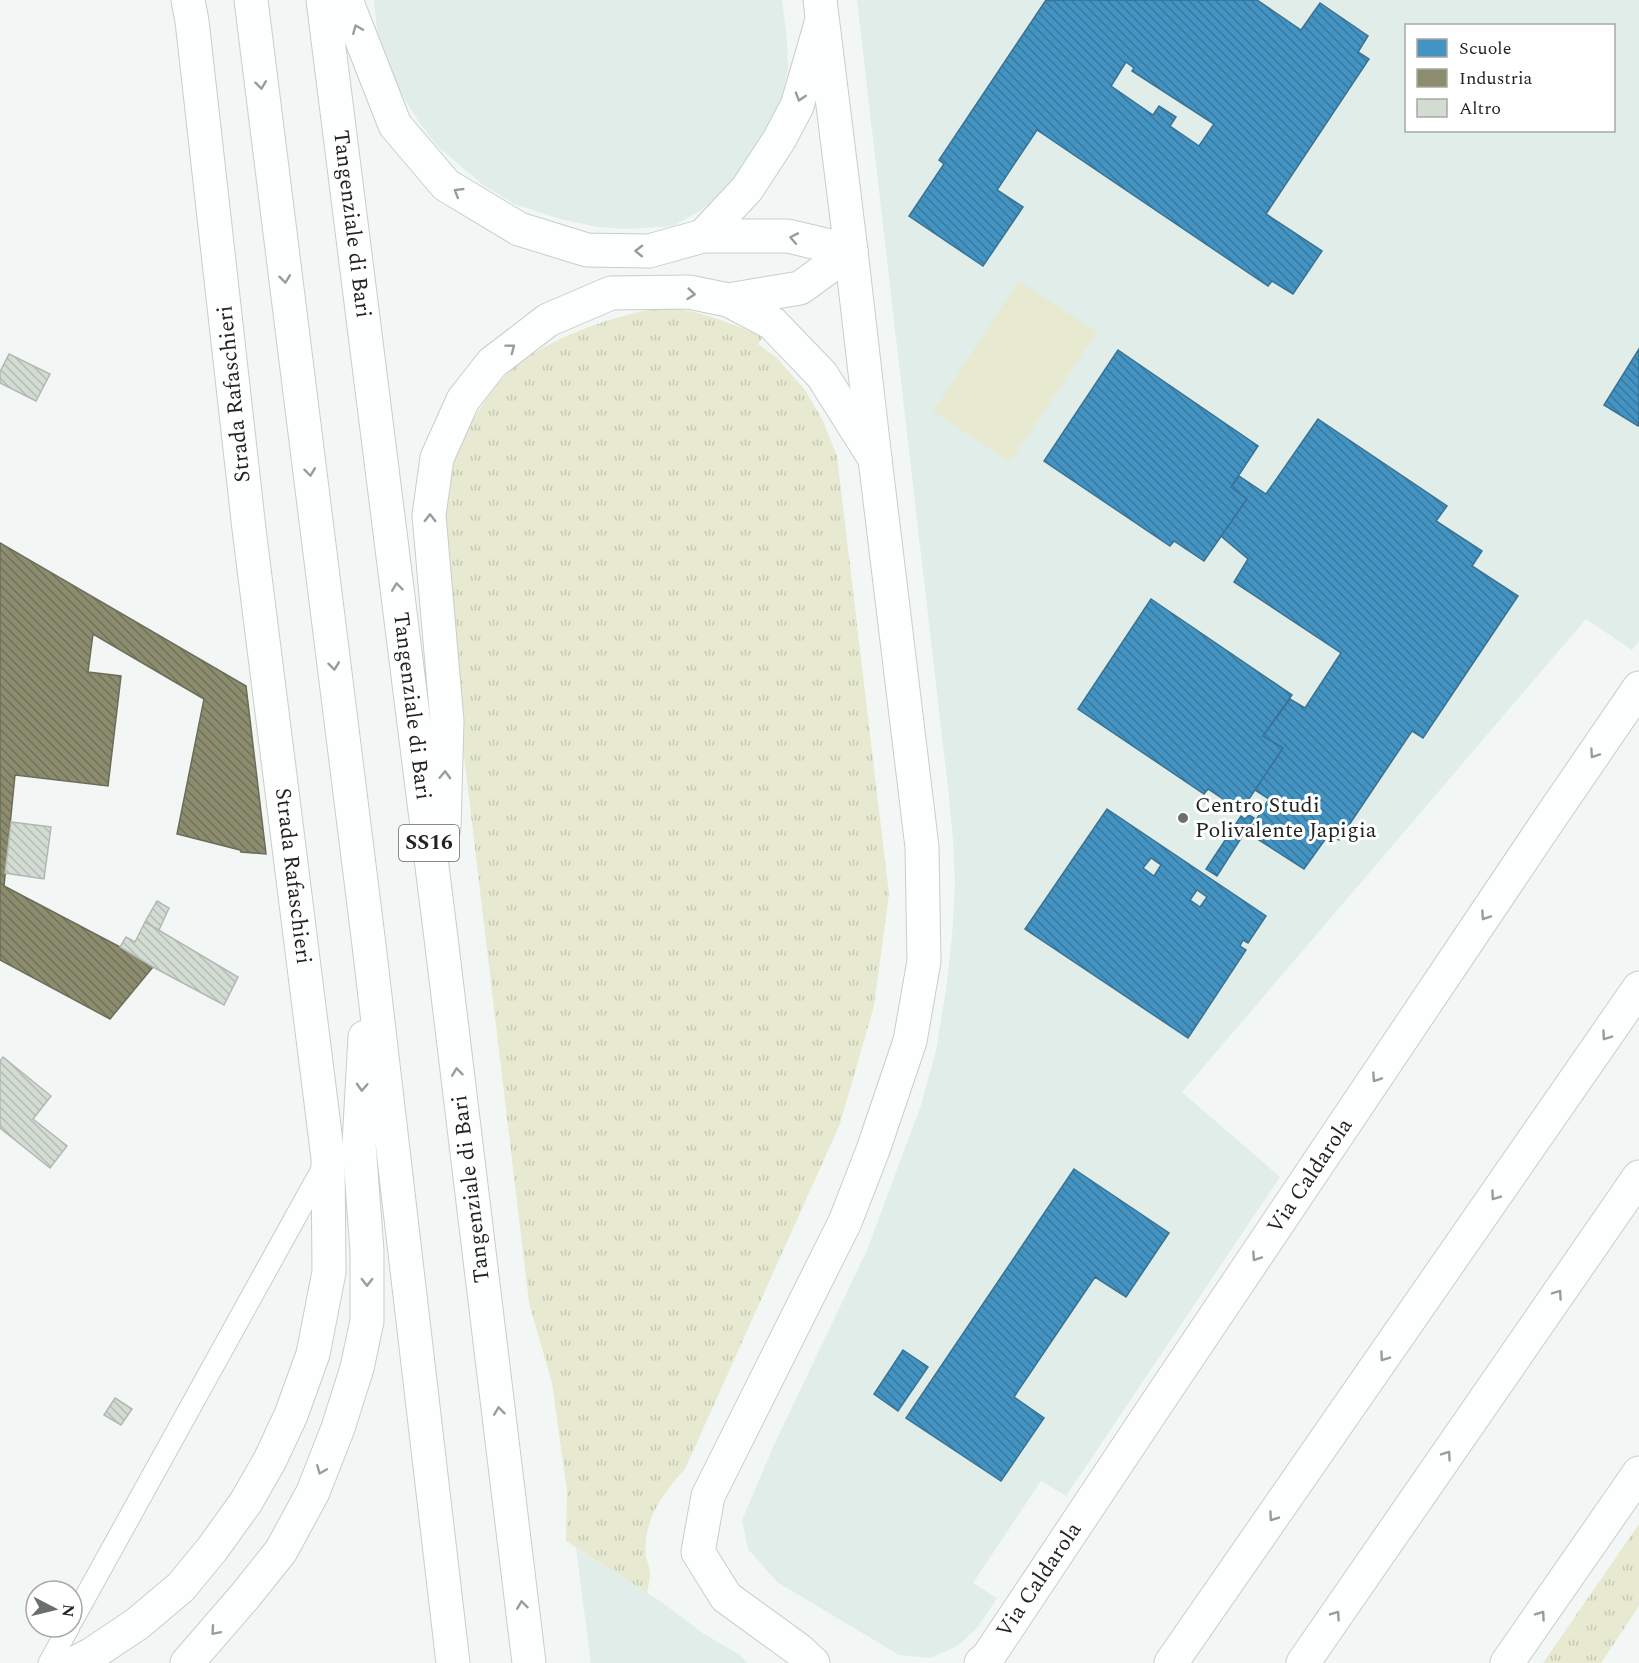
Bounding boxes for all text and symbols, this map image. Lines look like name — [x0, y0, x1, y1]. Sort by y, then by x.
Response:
legend — [1405, 24, 1615, 132]
one-way arrow — [352, 25, 365, 35]
text: Scuole — [1459, 35, 1511, 62]
text: Industria — [1459, 65, 1533, 92]
one-way arrow — [254, 81, 267, 90]
one-way arrow — [794, 91, 807, 102]
text: Altro — [1459, 95, 1501, 122]
street label: Tangenziale di Bari — [324, 128, 380, 320]
one-way arrow — [454, 187, 464, 199]
one-way arrow — [790, 232, 800, 245]
one-way arrow — [635, 244, 644, 257]
one-way arrow — [278, 274, 291, 283]
one-way arrow — [687, 287, 696, 299]
street label: Strada Rafaschieri — [208, 304, 260, 484]
one-way arrow — [505, 345, 516, 356]
one-way arrow — [303, 468, 315, 477]
one-way arrow — [424, 513, 436, 522]
one-way arrow — [391, 582, 404, 591]
street label: Tangenziale di Bari — [384, 610, 440, 802]
one-way arrow — [327, 661, 340, 670]
one-way arrow — [1590, 747, 1601, 758]
one-way arrow — [439, 770, 451, 779]
street label: Strada Rafaschieri — [266, 786, 320, 966]
place label: Centro Studi Polivalente Japigia — [1195, 789, 1377, 847]
marker: Centro Studi Polivalente Japigia — [1176, 811, 1190, 825]
road number: SS16 — [399, 825, 459, 861]
one-way arrow — [1481, 909, 1492, 920]
one-way arrow — [1602, 1029, 1613, 1040]
one-way arrow — [451, 1067, 464, 1076]
one-way arrow — [1373, 1071, 1384, 1082]
one-way arrow — [355, 1083, 368, 1092]
street label: Tangenziale di Bari — [443, 1093, 499, 1285]
street label: Via Caldarola — [1259, 1111, 1361, 1241]
one-way arrow — [1491, 1190, 1502, 1201]
one-way arrow — [1252, 1250, 1263, 1261]
one-way arrow — [361, 1278, 373, 1287]
one-way arrow — [1551, 1290, 1562, 1301]
one-way arrow — [1380, 1350, 1391, 1361]
one-way arrow — [493, 1407, 505, 1416]
one-way arrow — [1440, 1450, 1451, 1461]
one-way arrow — [316, 1464, 329, 1475]
one-way arrow — [1269, 1510, 1280, 1521]
street label: Via Caldarola — [988, 1515, 1090, 1645]
north arrow — [24, 1579, 84, 1639]
one-way arrow — [516, 1600, 529, 1610]
text: N — [55, 1603, 81, 1619]
one-way arrow — [1329, 1611, 1340, 1622]
one-way arrow — [1534, 1611, 1545, 1622]
one-way arrow — [211, 1624, 222, 1635]

